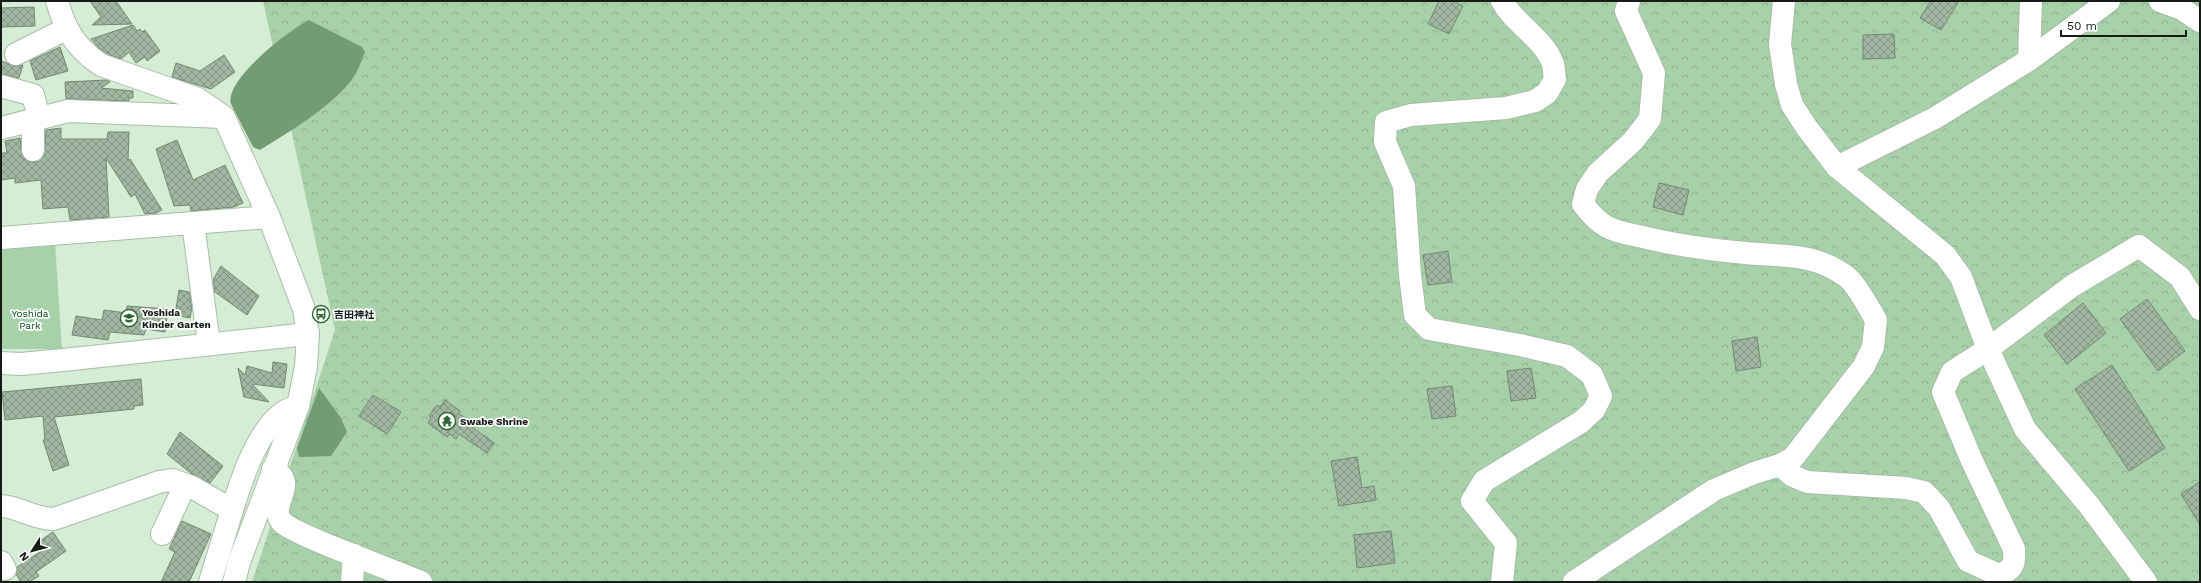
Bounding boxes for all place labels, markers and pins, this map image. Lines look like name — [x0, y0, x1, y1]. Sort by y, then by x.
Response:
bus stop icon: 吉田神社 — [311, 304, 331, 324]
place label: Yoshida Kinder Garten — [142, 307, 211, 330]
school or university icon: Yoshida Kinder Garten — [119, 308, 139, 328]
place label: 吉田神社 — [334, 309, 375, 320]
temple icon: Swabe Shrine — [437, 411, 457, 431]
place label: Swabe Shrine — [460, 416, 528, 427]

